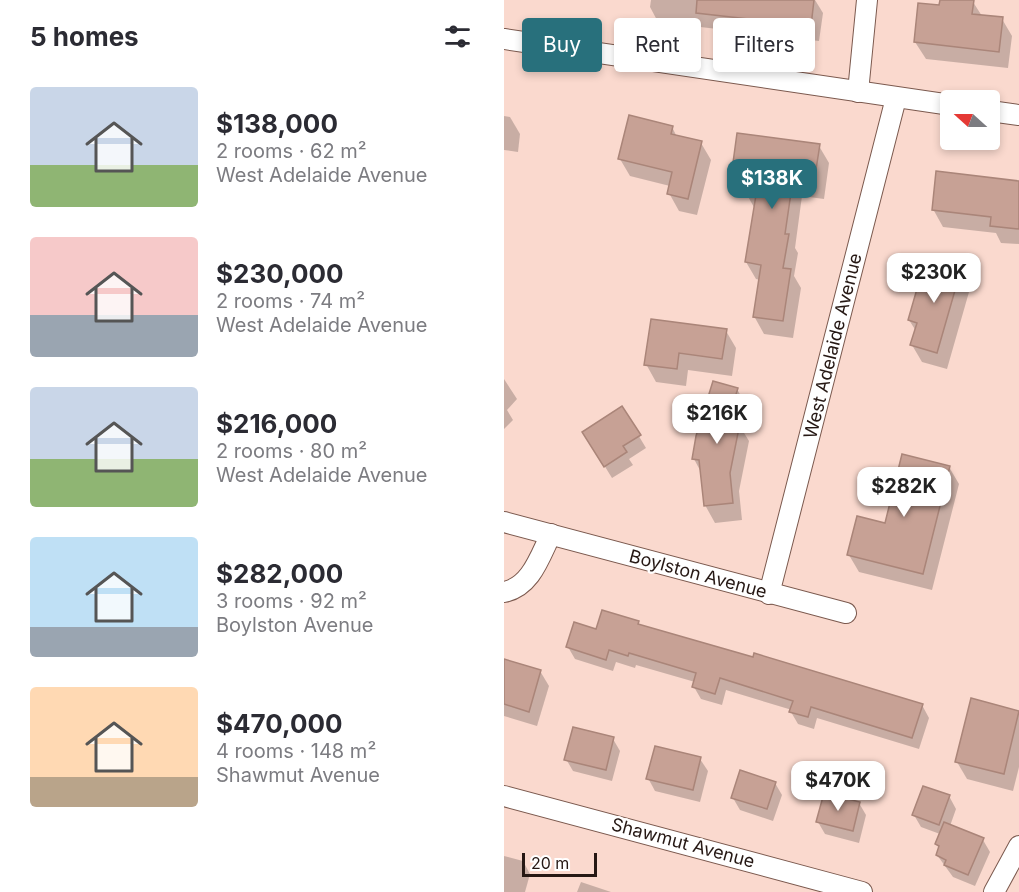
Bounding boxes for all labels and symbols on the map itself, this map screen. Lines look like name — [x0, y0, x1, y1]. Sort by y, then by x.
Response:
north arrow — [940, 90, 1000, 150]
pin: $138K — [730, 159, 814, 210]
street label: West Adelaide Avenue — [799, 251, 866, 441]
pin: $230K — [892, 253, 976, 304]
pin: $216K — [675, 394, 759, 445]
pin: $282K — [862, 467, 946, 518]
street label: Boylston Avenue — [627, 545, 769, 602]
pin: $470K — [796, 761, 880, 812]
street label: Shawmut Avenue — [609, 813, 757, 872]
scale bar — [522, 850, 597, 878]

